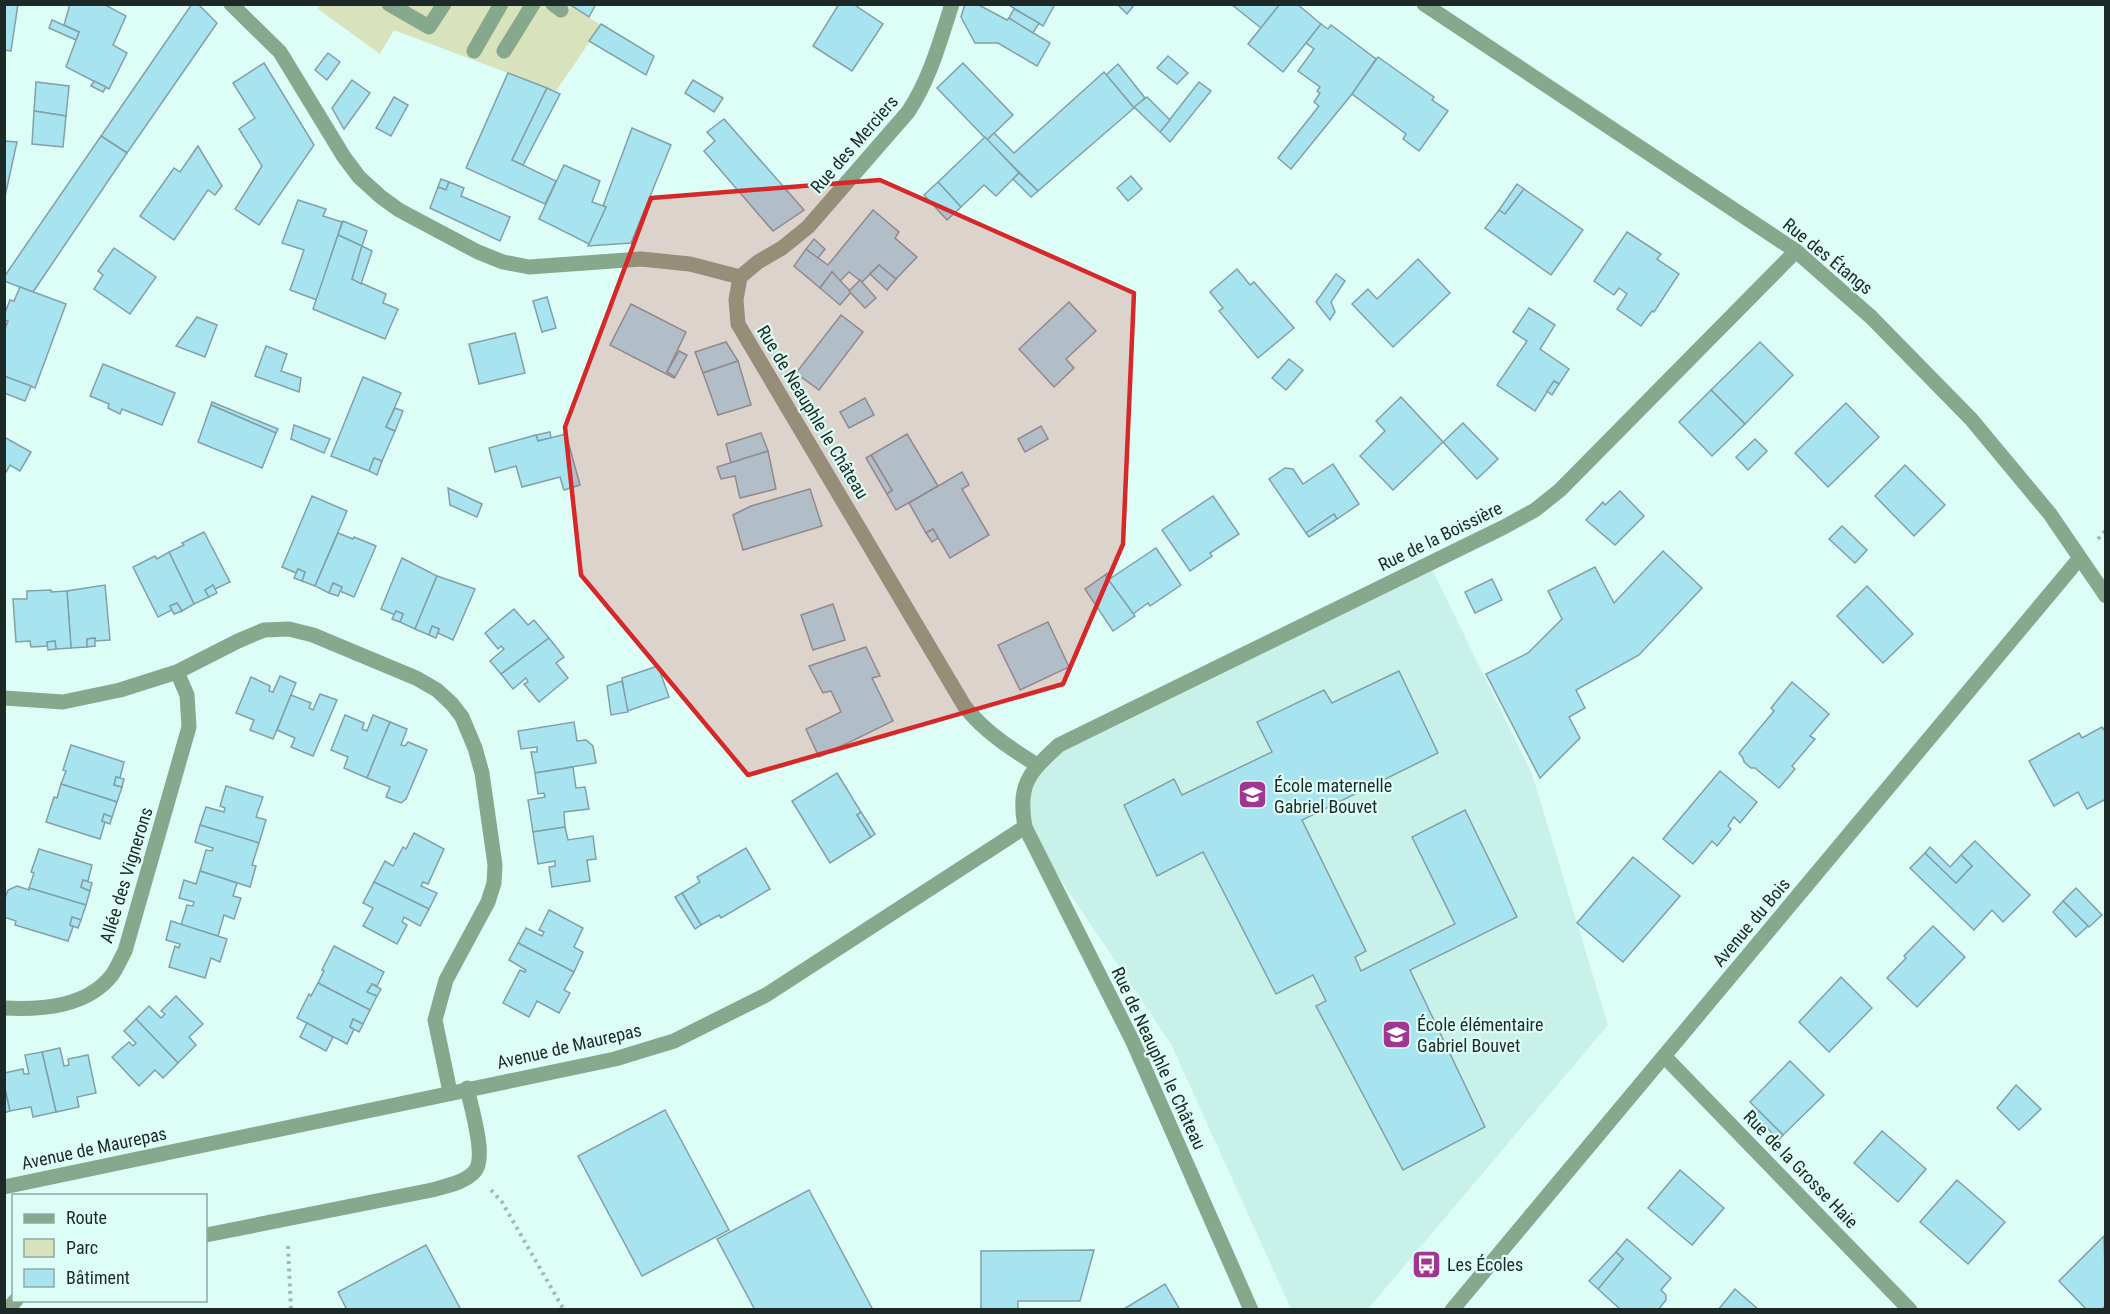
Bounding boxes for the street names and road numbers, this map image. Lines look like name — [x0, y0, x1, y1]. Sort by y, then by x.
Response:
street label: Rue des Merciers — [806, 91, 902, 197]
street label: Rue des Étangs — [1779, 213, 1877, 299]
street label: Rue de Neauphle le Château — [753, 321, 873, 503]
street label: Rue de la Boissière — [1375, 497, 1505, 575]
street label: Allée des Vignerons — [95, 805, 157, 945]
street label: Avenue du Bois — [1708, 874, 1794, 970]
street label: Rue de Neauphle le Château — [1107, 963, 1211, 1153]
street label: Avenue de Maurepas — [495, 1019, 643, 1073]
street label: Rue de la Grosse Haie — [1739, 1106, 1863, 1232]
street label: Avenue de Maurepas — [20, 1122, 168, 1174]

